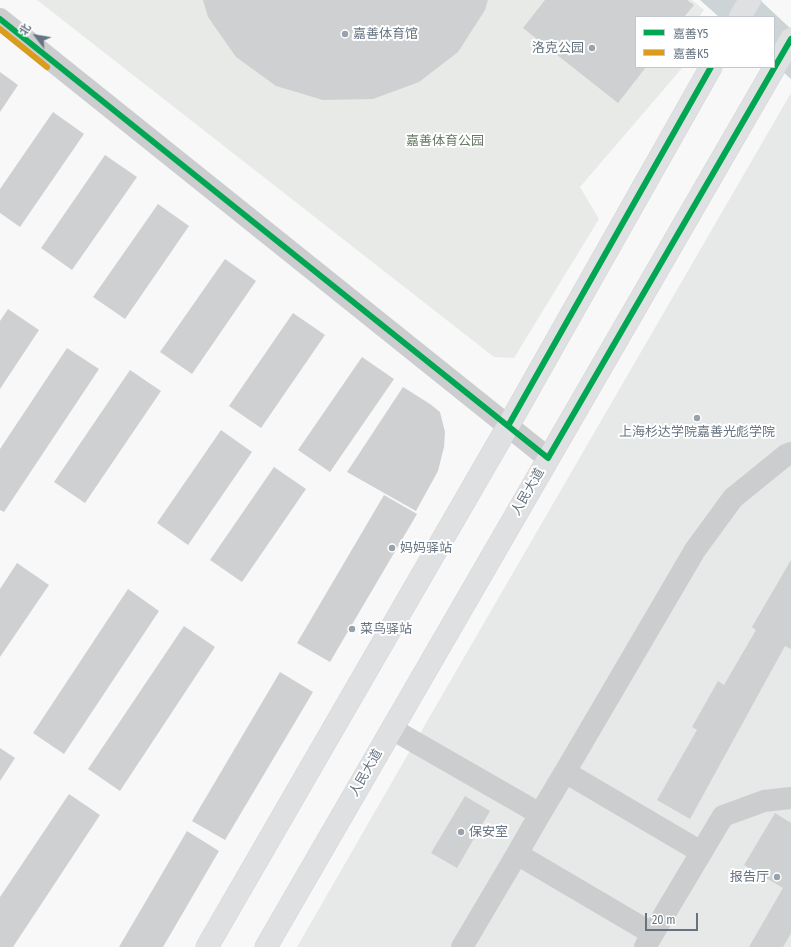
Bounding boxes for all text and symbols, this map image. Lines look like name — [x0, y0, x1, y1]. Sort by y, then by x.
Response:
north arrow — [16, 16, 56, 56]
legend — [635, 16, 775, 68]
text: 北 — [17, 21, 34, 38]
place label: 嘉善体育馆 — [353, 26, 418, 42]
text: 嘉善Y5 — [673, 27, 708, 41]
marker: 嘉善体育馆 — [340, 29, 350, 39]
place label: 洛克公园 — [532, 40, 584, 56]
marker: 洛克公园 — [587, 43, 597, 53]
text: 嘉善K5 — [673, 47, 709, 61]
park label: 嘉善体育公园 — [406, 133, 484, 149]
marker: 上海杉达学院嘉善光彪学院 — [692, 413, 702, 423]
place label: 上海杉达学院嘉善光彪学院 — [619, 424, 775, 440]
street label: 人民大道 — [508, 466, 548, 518]
place label: 妈妈驿站 — [400, 540, 452, 556]
marker: 妈妈驿站 — [387, 543, 397, 553]
place label: 菜鸟驿站 — [360, 621, 412, 637]
marker: 菜鸟驿站 — [347, 624, 357, 634]
street label: 人民大道 — [346, 747, 386, 799]
place label: 保安室 — [469, 824, 508, 840]
marker: 保安室 — [456, 827, 466, 837]
place label: 报告厅 — [730, 869, 769, 885]
marker: 报告厅 — [772, 872, 782, 882]
scale bar — [647, 905, 700, 931]
text: 20 m — [652, 913, 676, 927]

